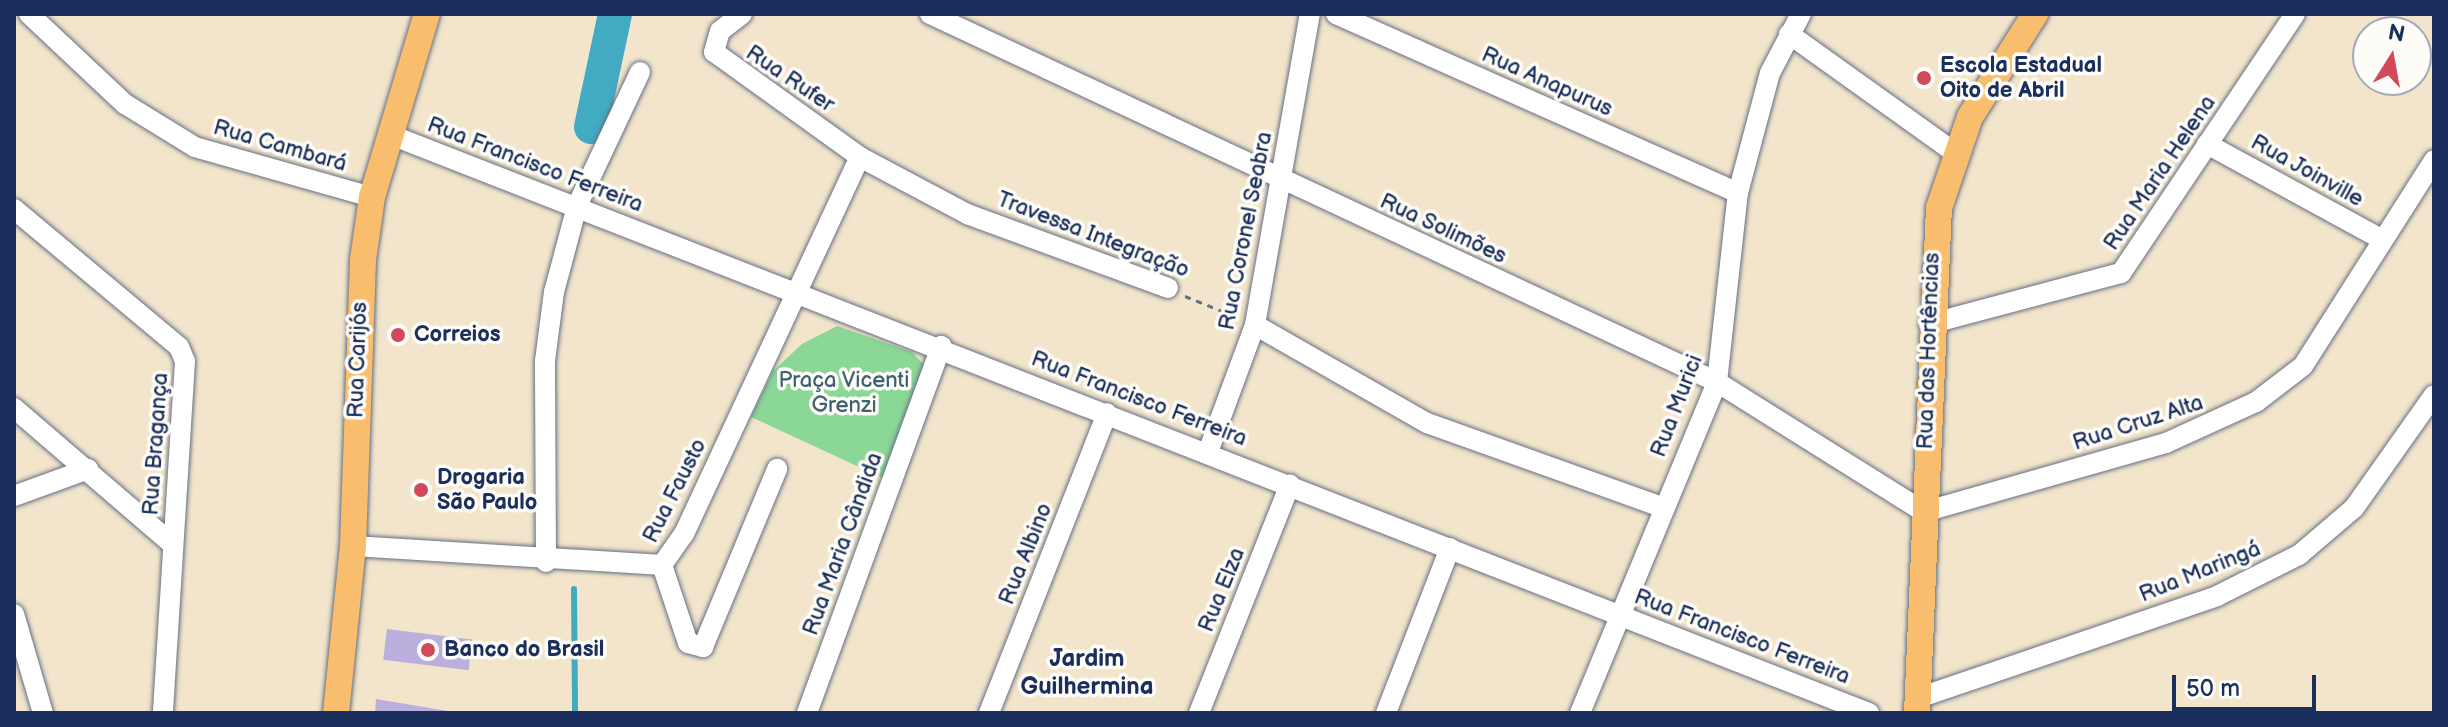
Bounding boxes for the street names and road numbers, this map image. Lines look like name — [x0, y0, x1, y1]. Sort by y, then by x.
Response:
street label: Rua Rufer — [741, 40, 839, 118]
street label: Rua Anapurus — [1477, 41, 1617, 123]
street label: Rua Maria Helena — [2098, 91, 2222, 255]
street label: Rua Francisco Ferreira — [423, 112, 647, 218]
street label: Rua Cambará — [210, 114, 350, 178]
street label: Rua Coronel Seabra — [1214, 129, 1278, 333]
street label: Rua Joinville — [2246, 129, 2368, 213]
street label: Travessa Integração — [993, 186, 1193, 284]
street label: Rua Solimões — [1375, 188, 1511, 270]
street label: Rua das Hortências — [1912, 252, 1946, 450]
street label: Rua Carijós — [343, 302, 373, 418]
street label: Rua Francisco Ferreira — [1027, 346, 1251, 452]
street label: Rua Murici — [1645, 351, 1709, 461]
street label: Rua Bragança — [138, 372, 174, 516]
street label: Rua Cruz Alta — [2069, 390, 2207, 456]
street label: Rua Fausto — [638, 435, 712, 547]
street label: Rua Maria Cândida — [798, 449, 888, 639]
street label: Rua Albino — [994, 499, 1058, 609]
street label: Rua Maringá — [2136, 536, 2264, 608]
street label: Rua Elza — [1193, 544, 1251, 636]
street label: Rua Francisco Ferreira — [1630, 584, 1854, 690]

